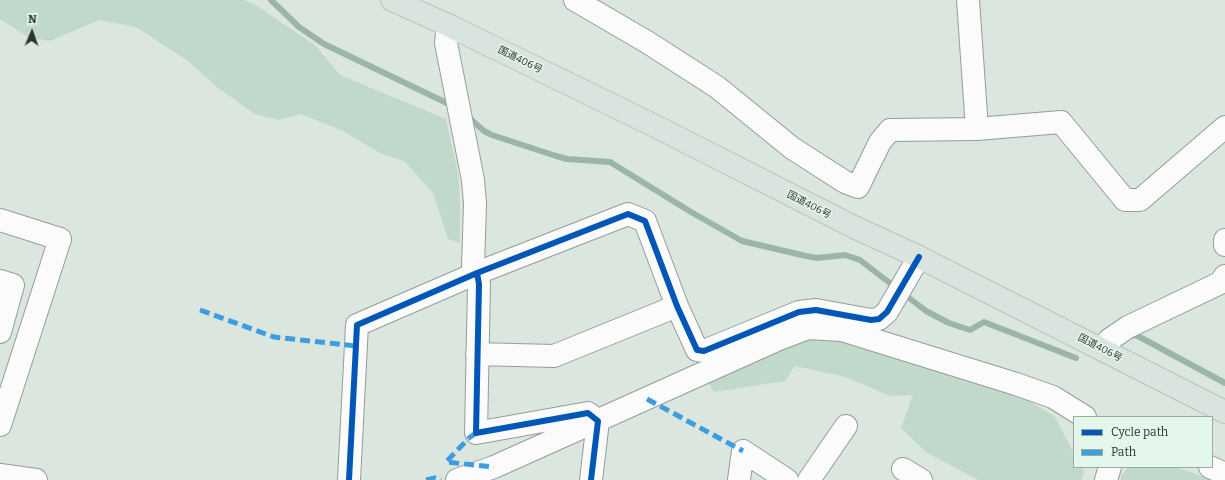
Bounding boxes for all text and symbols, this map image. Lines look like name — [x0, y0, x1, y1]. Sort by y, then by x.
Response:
north arrow — [12, 12, 52, 52]
text: N — [28, 13, 37, 26]
street label: 国道406号 — [496, 44, 544, 76]
street label: 国道406号 — [785, 189, 833, 221]
street label: 国道406号 — [1076, 332, 1124, 364]
legend — [1073, 416, 1213, 468]
text: Cycle path — [1111, 425, 1168, 439]
text: Path — [1111, 445, 1136, 459]

